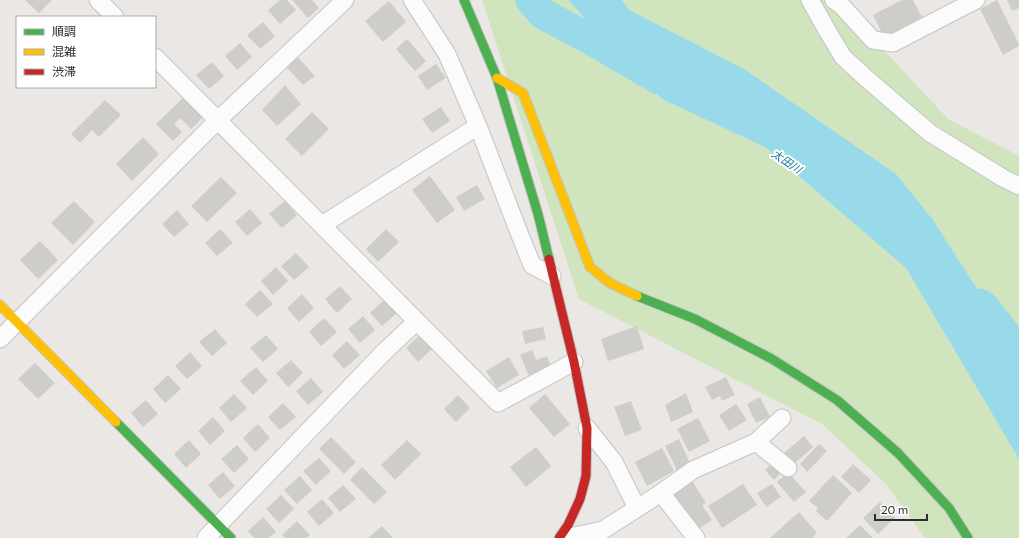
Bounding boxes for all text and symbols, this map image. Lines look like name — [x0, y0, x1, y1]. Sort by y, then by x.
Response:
legend — [16, 16, 156, 88]
text: 順調 — [52, 24, 76, 38]
text: 混雑 — [52, 44, 76, 58]
text: 渋滞 — [52, 64, 76, 78]
water label: 太田川 — [770, 146, 805, 176]
scale bar — [875, 496, 927, 522]
text: 20 m — [881, 502, 908, 516]

